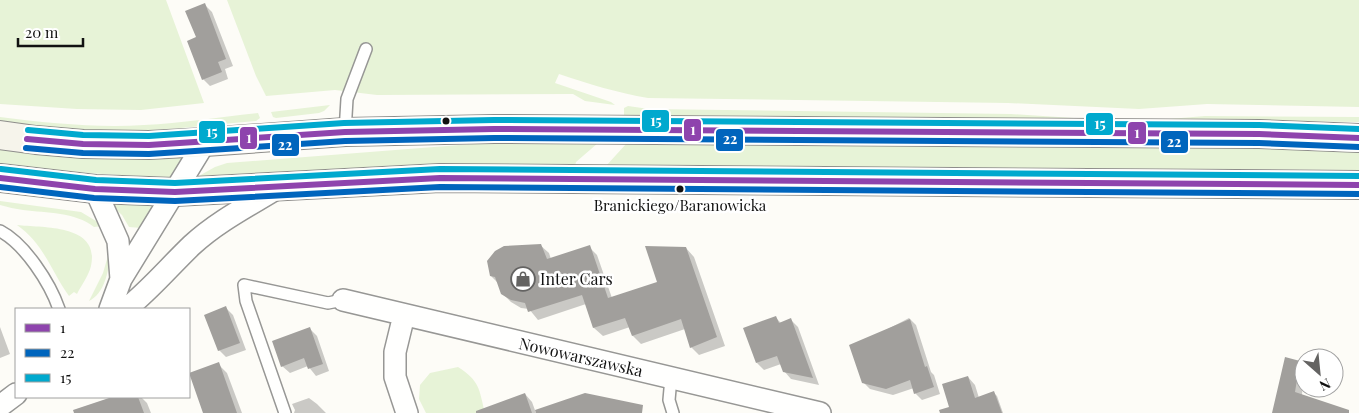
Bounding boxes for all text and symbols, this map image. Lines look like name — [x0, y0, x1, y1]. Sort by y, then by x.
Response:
scale bar — [18, 15, 82, 47]
text: 20 m — [25, 22, 59, 42]
line badge: 15 — [641, 109, 670, 133]
text: 15 — [650, 111, 662, 130]
line badge: 15 — [1085, 112, 1114, 136]
text: 15 — [1094, 114, 1106, 133]
unlabelled marker — [441, 116, 451, 126]
line badge: 1 — [683, 118, 702, 142]
line badge: 15 — [198, 120, 226, 144]
text: 1 — [690, 120, 696, 139]
line badge: 1 — [1127, 121, 1147, 145]
text: 15 — [206, 122, 218, 141]
text: 1 — [1134, 123, 1140, 142]
line badge: 1 — [239, 126, 258, 150]
text: 1 — [246, 128, 252, 147]
line badge: 22 — [715, 128, 744, 152]
text: 22 — [723, 129, 737, 148]
line badge: 22 — [1160, 130, 1189, 154]
text: 22 — [1167, 132, 1181, 151]
line badge: 22 — [271, 133, 300, 157]
text: 22 — [278, 135, 292, 154]
marker: Branickiego/Baranowicka — [675, 184, 685, 194]
place label: Branickiego/Baranowicka — [594, 195, 767, 215]
shop icon: Inter Cars — [510, 266, 536, 292]
place label: Inter Cars — [540, 268, 613, 289]
legend — [15, 308, 190, 398]
text: 1 — [60, 317, 66, 337]
street label: Nowowarszawska — [517, 332, 645, 381]
text: 22 — [60, 342, 74, 362]
north arrow — [1294, 348, 1344, 398]
text: 15 — [60, 367, 72, 387]
text: N — [1316, 374, 1334, 396]

